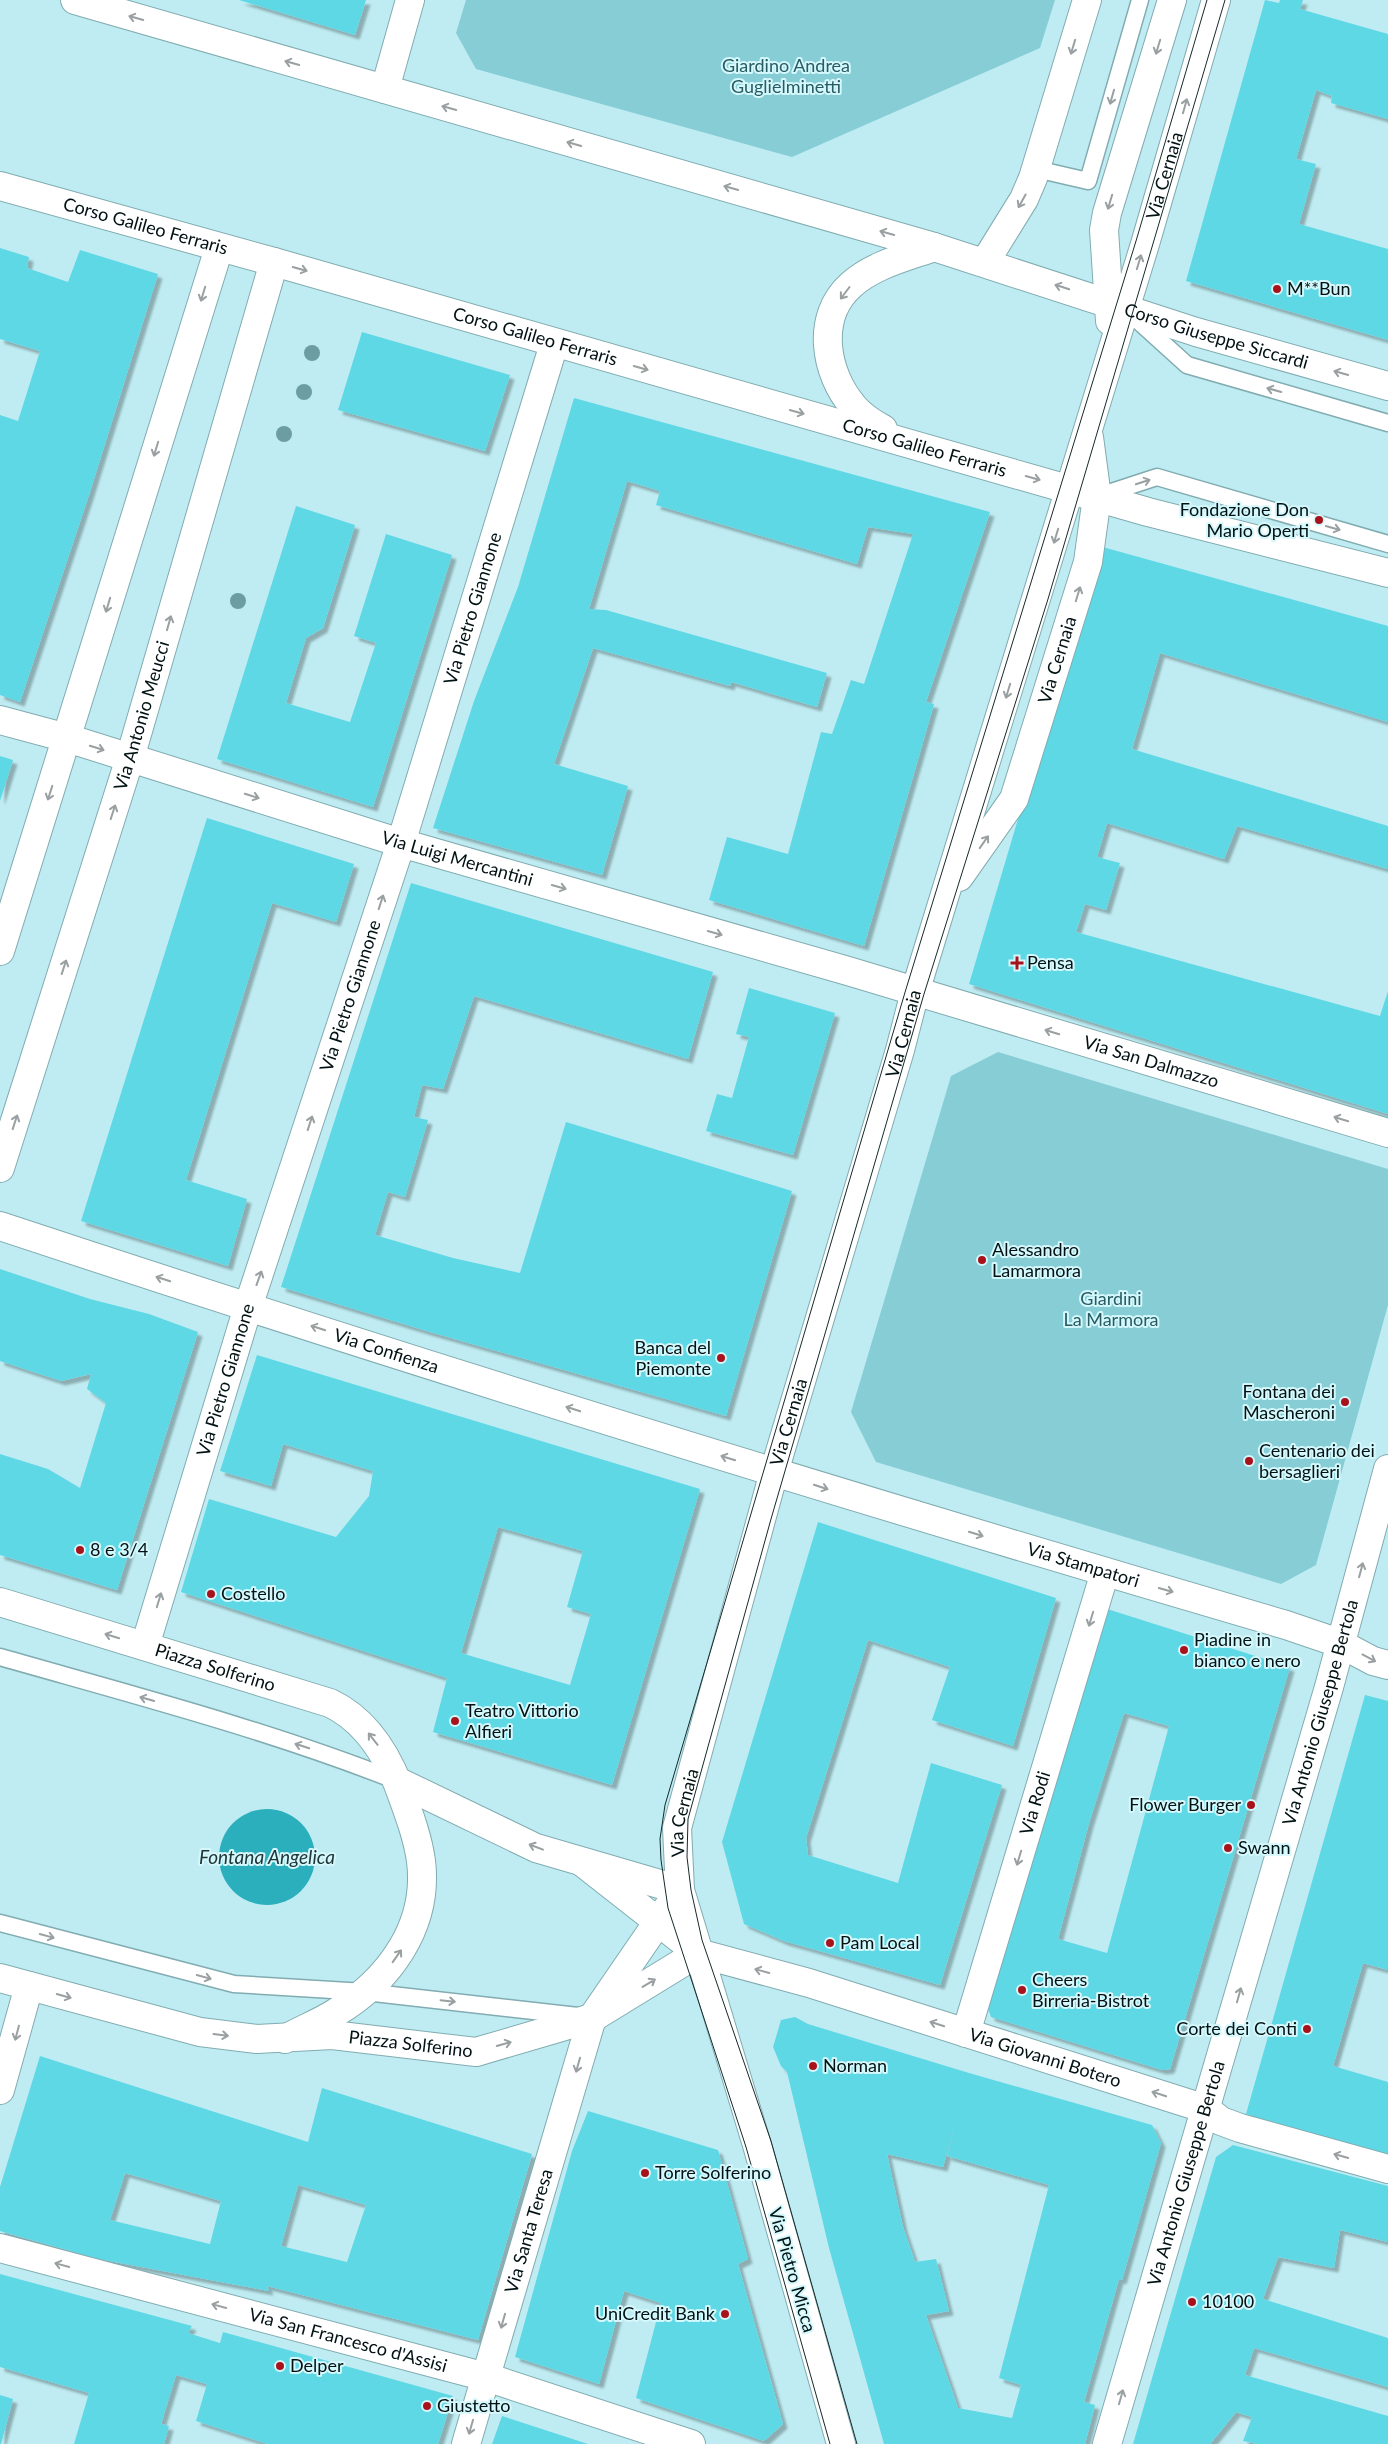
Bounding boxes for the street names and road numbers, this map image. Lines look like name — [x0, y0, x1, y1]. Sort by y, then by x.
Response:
street label: Via Cernaia — [1141, 129, 1187, 222]
street label: Corso Galileo Ferraris — [61, 192, 231, 259]
street label: Corso Giuseppe Siccardi — [1122, 298, 1311, 373]
street label: Corso Galileo Ferraris — [451, 302, 620, 370]
street label: Corso Galileo Ferraris — [840, 413, 1010, 481]
street label: Via Pietro Giannone — [438, 529, 506, 687]
street label: Via Cernaia — [1032, 613, 1080, 706]
street label: Via Antonio Meucci — [108, 638, 173, 793]
street label: Via Luigi Mercantini — [379, 826, 536, 890]
street label: Via Pietro Giannone — [314, 917, 385, 1074]
street label: Via Cernaia — [880, 987, 925, 1080]
street label: Via San Dalmazzo — [1081, 1030, 1222, 1092]
street label: Via Pietro Giannone — [191, 1301, 258, 1459]
street label: Via Confienza — [331, 1323, 442, 1377]
street label: Via Cernaia — [764, 1375, 811, 1468]
street label: Via Stampatori — [1025, 1537, 1142, 1591]
street label: Via Antonio Giuseppe Bertola — [1277, 1597, 1362, 1828]
street label: Piazza Solferino — [153, 1638, 278, 1696]
street label: Via Cernaia — [665, 1766, 703, 1858]
street label: Via Rodi — [1014, 1768, 1054, 1837]
street label: Via Giovanni Botero — [966, 2022, 1124, 2091]
street label: Piazza Solferino — [348, 2025, 474, 2062]
street label: Via Antonio Giuseppe Bertola — [1142, 2058, 1229, 2288]
street label: Via Santa Teresa — [499, 2166, 557, 2296]
street label: Via Pietro Micca — [765, 2205, 821, 2335]
street label: Via San Francesco d'Assisi — [247, 2303, 450, 2376]

